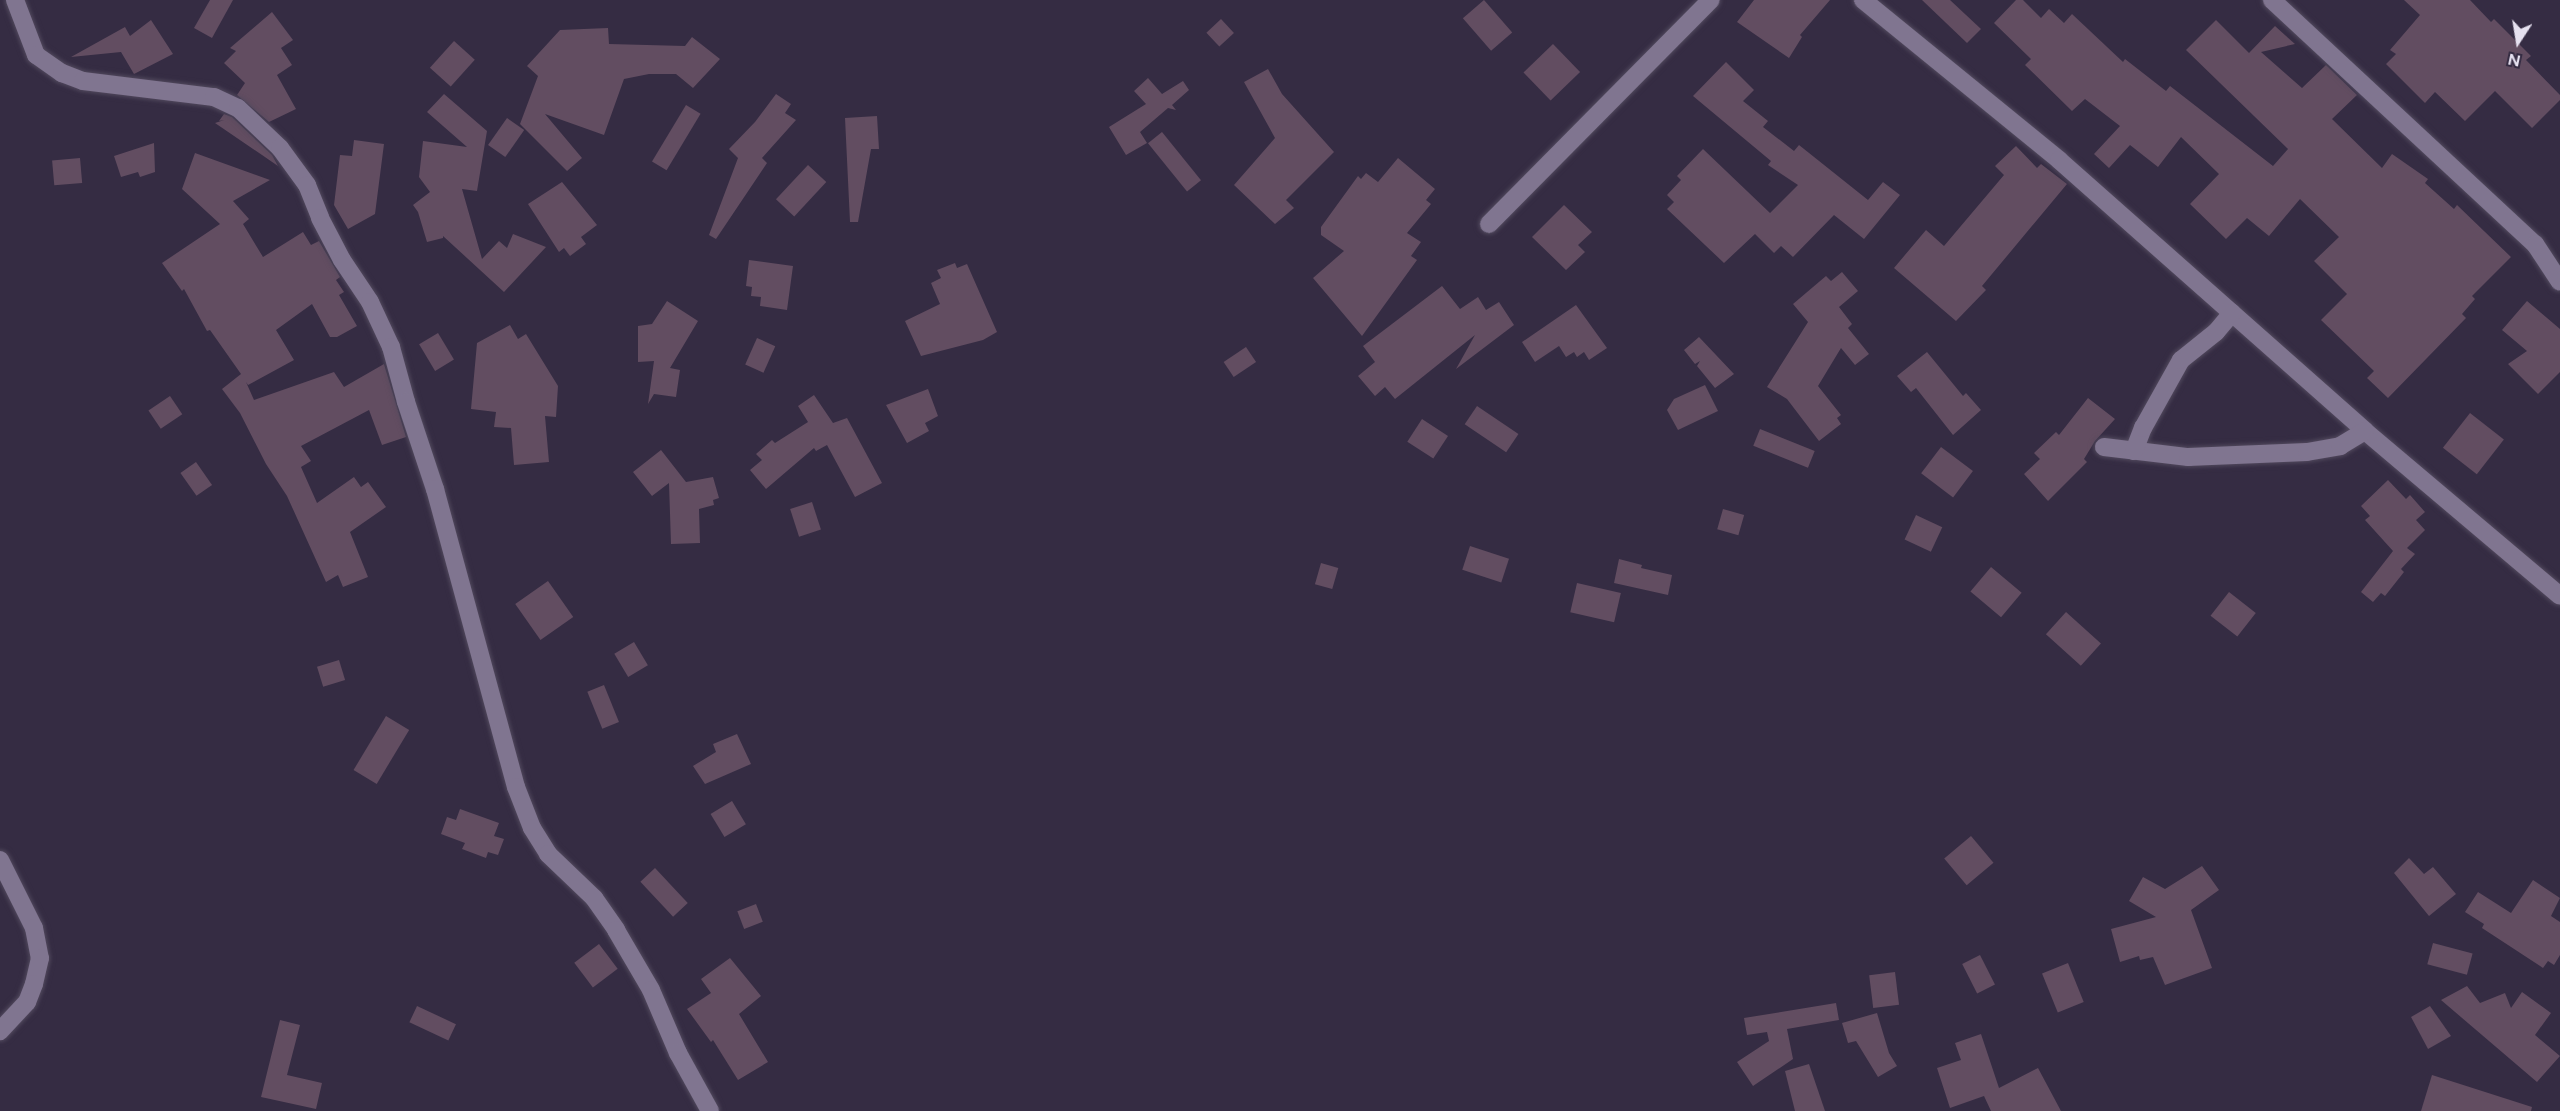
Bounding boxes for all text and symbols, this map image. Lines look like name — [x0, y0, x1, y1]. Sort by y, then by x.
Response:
north arrow — [2488, 12, 2548, 72]
text: N — [2506, 50, 2522, 71]

